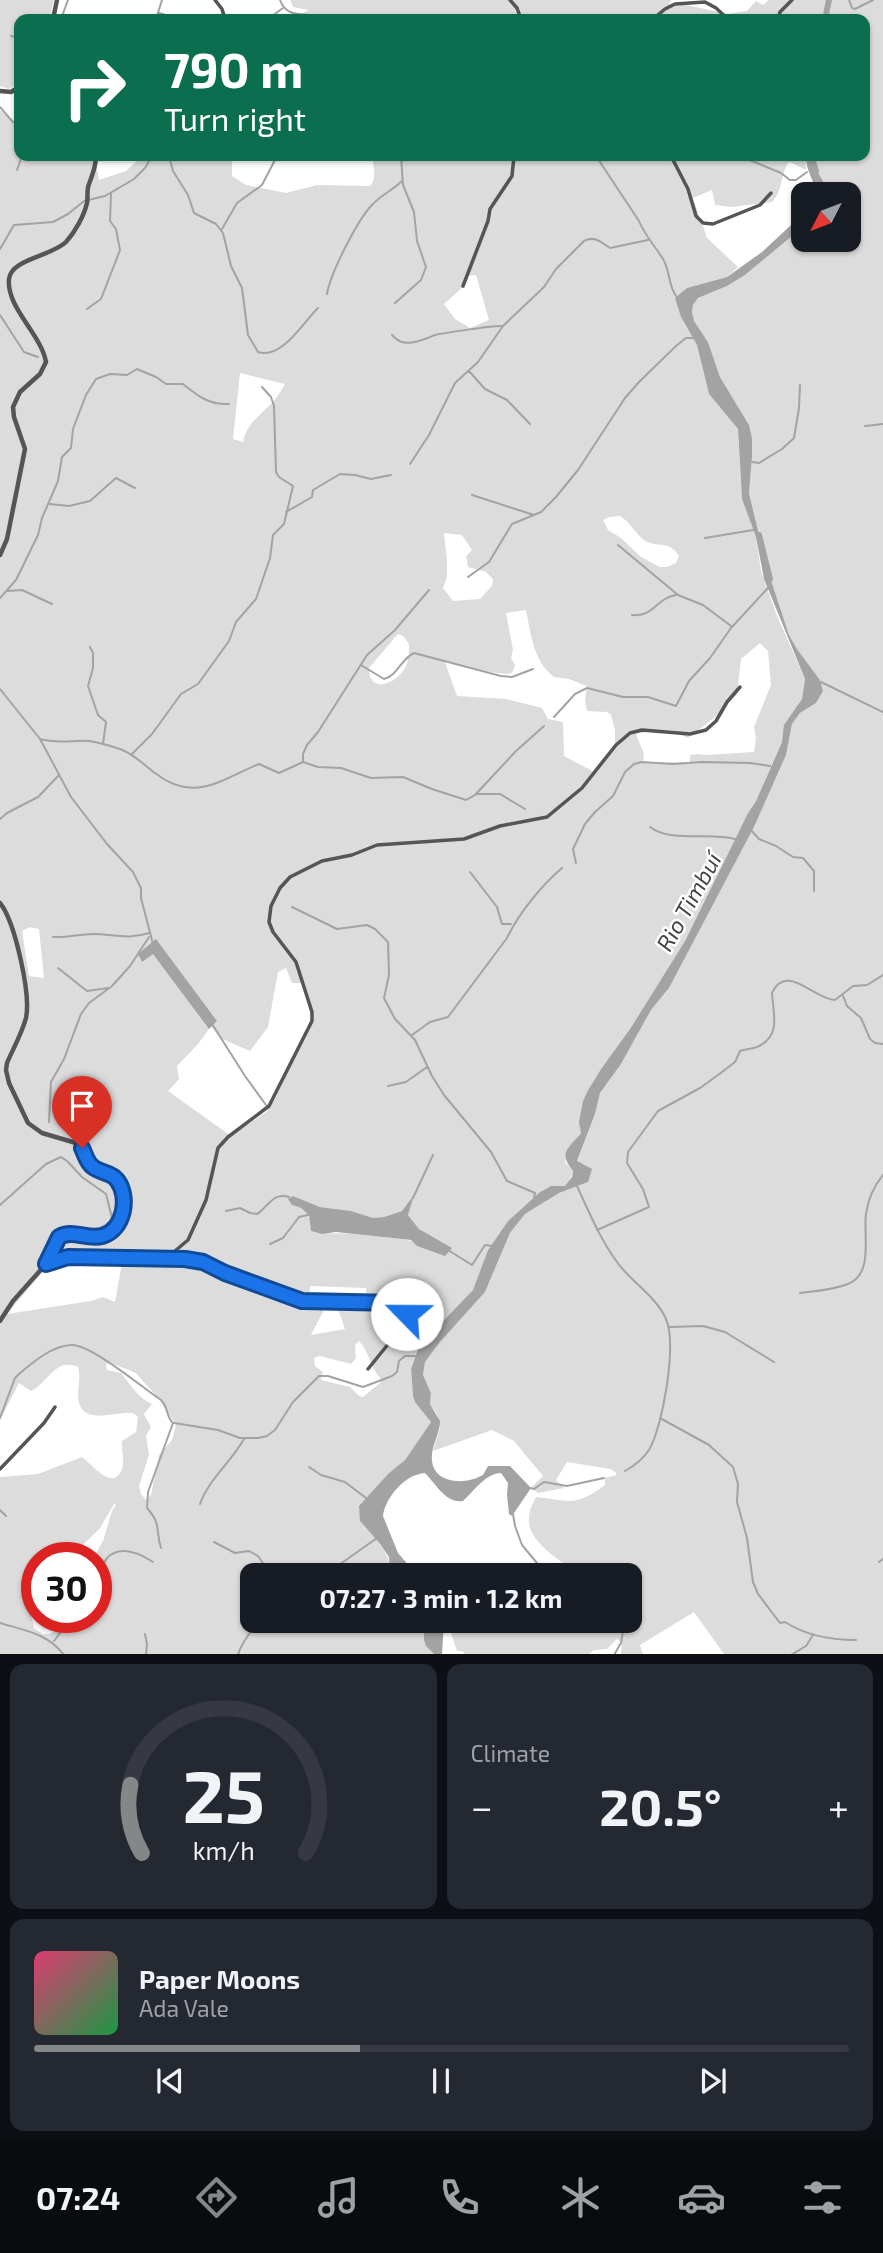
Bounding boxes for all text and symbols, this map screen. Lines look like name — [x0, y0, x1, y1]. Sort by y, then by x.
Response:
text: 790 m — [164, 39, 303, 98]
icon: right — [49, 42, 140, 133]
text: Turn right — [164, 99, 306, 137]
north arrow — [791, 182, 861, 252]
map controls — [791, 182, 861, 252]
water label: Rio Timbuí — [650, 845, 728, 956]
pin — [52, 1076, 112, 1148]
icon: arrive — [63, 1087, 101, 1125]
position arrow — [370, 1277, 444, 1351]
speed limit sign: 30 — [21, 1542, 112, 1633]
text: 07:27 · 3 min · 1.2 km — [320, 1582, 562, 1613]
text: Climate — [471, 1739, 550, 1767]
text: 25 — [182, 1750, 264, 1838]
text: 20.5° — [599, 1774, 722, 1836]
text: − — [471, 1783, 493, 1829]
text: + — [828, 1783, 849, 1829]
text: km/h — [192, 1834, 254, 1864]
text: Paper Moons — [139, 1963, 300, 1994]
text: Ada Vale — [139, 1994, 229, 2022]
icon: previous — [151, 2062, 189, 2100]
icon: pause — [422, 2062, 460, 2100]
icon: next — [694, 2062, 732, 2100]
icon: directions — [192, 2173, 241, 2222]
icon: music — [314, 2173, 363, 2222]
icon: phone — [435, 2173, 484, 2222]
icon: climate — [556, 2173, 605, 2222]
icon: car — [677, 2173, 726, 2222]
icon: filters — [798, 2173, 847, 2222]
text: 07:24 — [36, 2178, 120, 2216]

